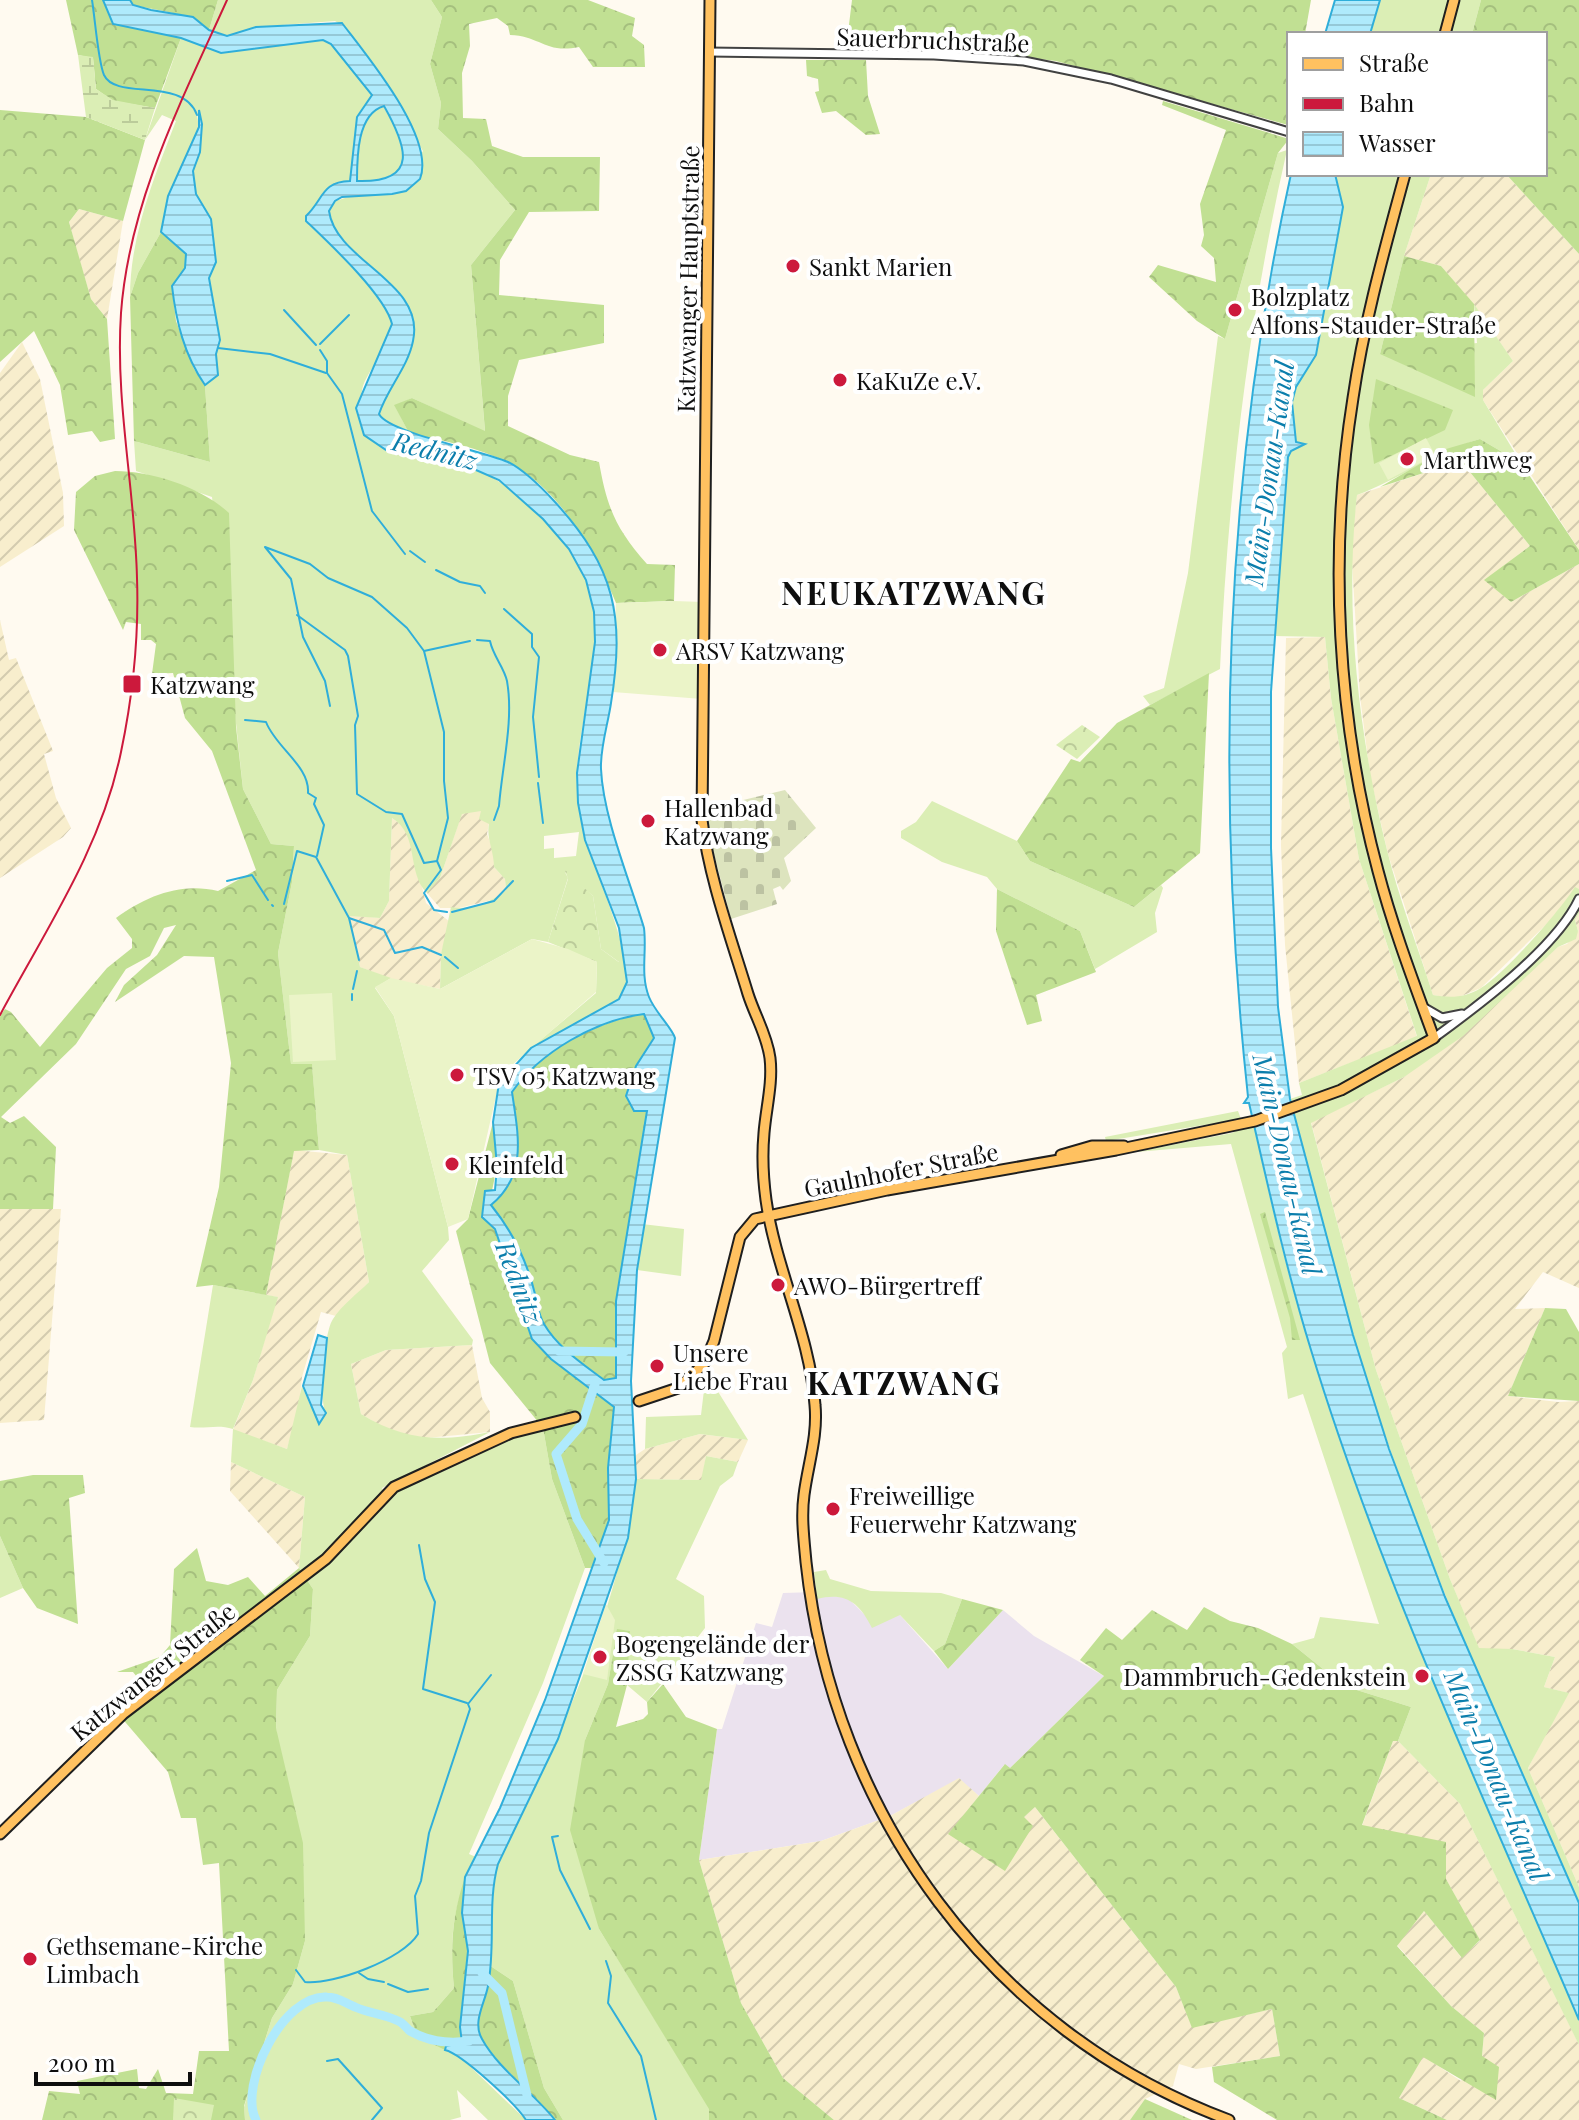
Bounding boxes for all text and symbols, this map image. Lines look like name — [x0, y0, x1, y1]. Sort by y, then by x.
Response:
street label: Sauerbruchstraße — [836, 20, 1030, 58]
legend — [1287, 32, 1547, 176]
text: Straße — [1359, 46, 1429, 78]
text: Bahn — [1359, 86, 1414, 118]
text: Wasser — [1358, 126, 1436, 158]
street label: Katzwanger Hauptstraße — [669, 145, 705, 413]
place label: Sankt Marien — [809, 250, 952, 282]
marker: Sankt Marien — [784, 257, 802, 275]
place label: Bolzplatz Alfons-Stauder-Straße — [1250, 280, 1496, 340]
marker: Bolzplatz Alfons-Stauder-Straße — [1226, 301, 1244, 319]
water label: Main-Donau-Kanal — [1235, 357, 1301, 588]
place label: KaKuZe e.V. — [856, 364, 981, 396]
marker: KaKuZe e.V. — [831, 371, 849, 389]
water label: Rednitz — [388, 422, 482, 478]
place label: Marthweg — [1423, 443, 1532, 475]
marker: Marthweg — [1398, 450, 1416, 468]
district label: NEUKATZWANG — [781, 570, 1047, 613]
place label: ARSV Katzwang — [675, 634, 844, 666]
marker: ARSV Katzwang — [651, 641, 669, 659]
place label: Katzwang — [150, 668, 255, 700]
marker: Katzwang — [121, 673, 143, 695]
place label: Hallenbad Katzwang — [664, 791, 773, 851]
marker: Hallenbad Katzwang — [639, 812, 657, 830]
water label: Main-Donau-Kanal — [1245, 1049, 1331, 1280]
place label: TSV 05 Katzwang — [473, 1059, 656, 1091]
marker: TSV 05 Katzwang — [448, 1066, 466, 1084]
street label: Gaulnhofer Straße — [801, 1134, 1001, 1204]
place label: Kleinfeld — [468, 1148, 564, 1180]
marker: Kleinfeld — [443, 1155, 461, 1173]
water label: Rednitz — [488, 1235, 552, 1330]
place label: AWO-Bürgertreff — [793, 1269, 983, 1301]
marker: AWO-Bürgertreff — [769, 1276, 787, 1294]
place label: Unsere Liebe Frau — [673, 1336, 788, 1396]
marker: Unsere Liebe Frau — [648, 1357, 666, 1375]
district label: KATZWANG — [807, 1360, 1001, 1403]
place label: Freiweillige Feuerwehr Katzwang — [849, 1479, 1077, 1539]
marker: Freiweillige Feuerwehr Katzwang — [824, 1500, 842, 1518]
street label: Katzwanger Straße — [63, 1595, 241, 1747]
place label: Bogengelände der ZSSG Katzwang — [616, 1627, 810, 1687]
marker: Bogengelände der ZSSG Katzwang — [591, 1648, 609, 1666]
place label: Dammbruch-Gedenkstein — [1123, 1660, 1406, 1692]
water label: Main-Donau-Kanal — [1436, 1663, 1558, 1888]
marker: Dammbruch-Gedenkstein — [1413, 1667, 1431, 1685]
place label: Gethsemane-Kirche Limbach — [46, 1929, 263, 1989]
marker: Gethsemane-Kirche Limbach — [21, 1950, 39, 1968]
scale bar — [36, 2036, 190, 2086]
text: 200 m — [48, 2046, 116, 2078]

